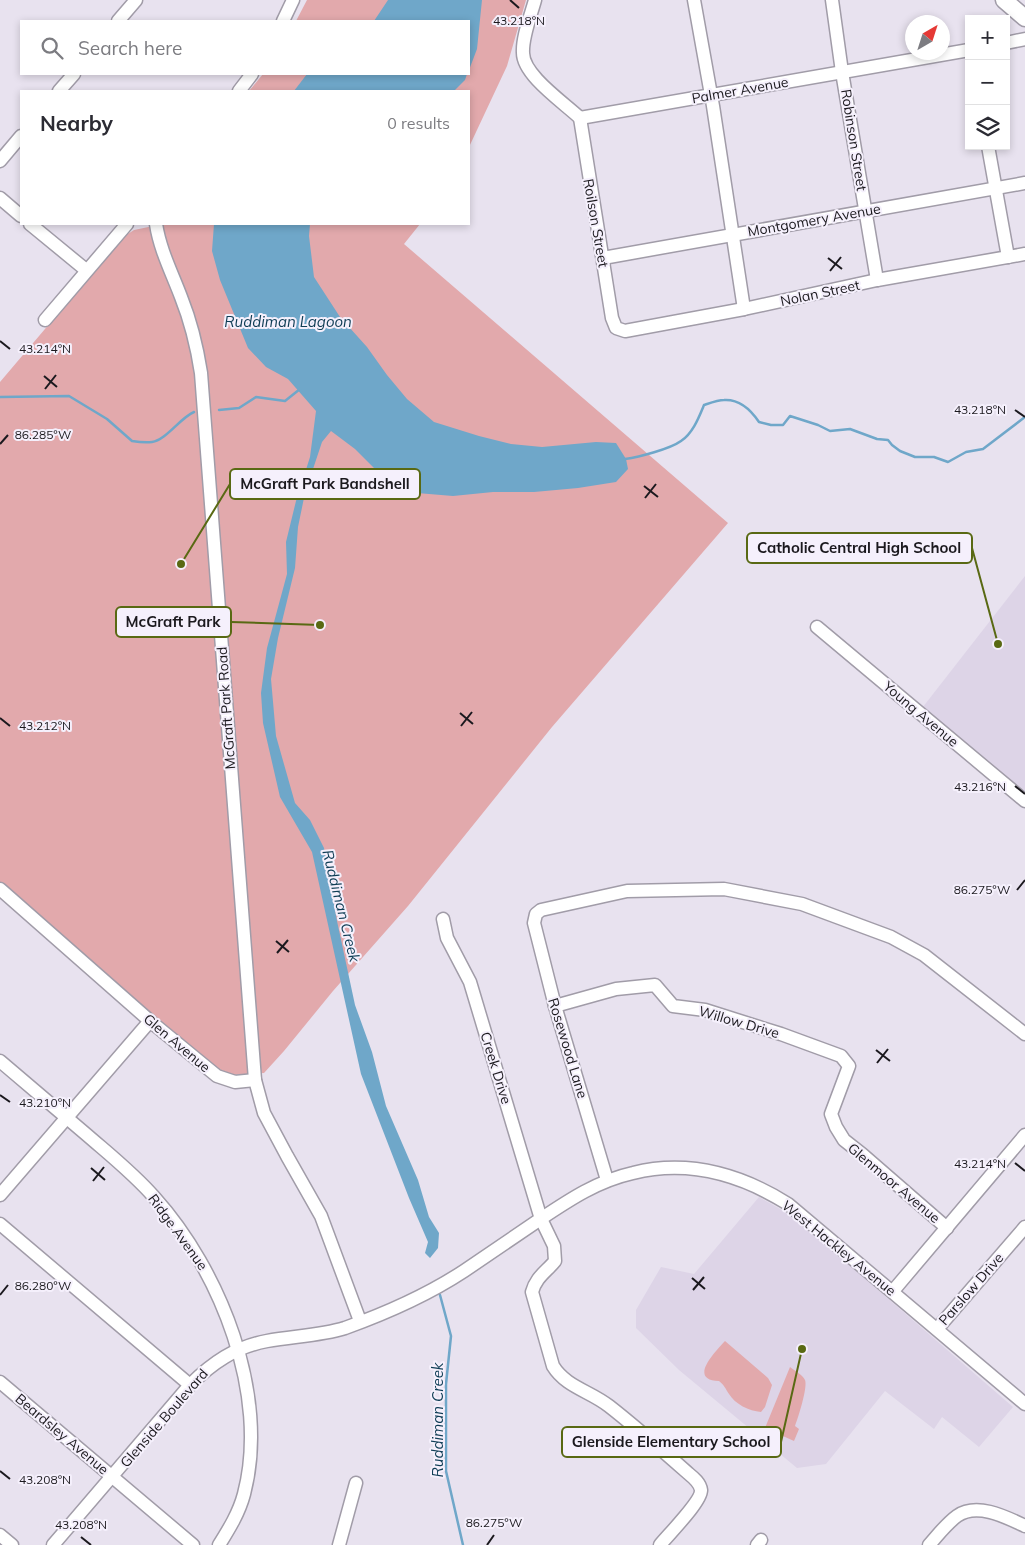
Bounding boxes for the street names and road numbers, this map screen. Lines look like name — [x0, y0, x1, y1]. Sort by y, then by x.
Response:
street label: Palmer Avenue — [690, 73, 790, 107]
street label: Robinson Street — [837, 88, 871, 192]
street label: Roilson Street — [579, 177, 613, 269]
street label: Montgomery Avenue — [746, 199, 882, 241]
street label: Nolan Street — [779, 276, 861, 310]
street label: McGraft Park Road — [213, 646, 239, 770]
street label: Young Avenue — [879, 677, 962, 751]
street label: Rosewood Lane — [544, 996, 592, 1100]
street label: Willow Drive — [697, 1002, 781, 1042]
street label: Glen Avenue — [140, 1010, 214, 1076]
street label: Creek Drive — [477, 1030, 515, 1106]
street label: Glenmoor Avenue — [844, 1139, 944, 1227]
street label: Ridge Avenue — [144, 1190, 212, 1274]
street label: West Hackley Avenue — [778, 1196, 900, 1300]
street label: Parslow Drive — [935, 1249, 1007, 1329]
street label: Glenside Boulevard — [116, 1365, 212, 1471]
street label: Beardsley Avenue — [12, 1390, 112, 1478]

